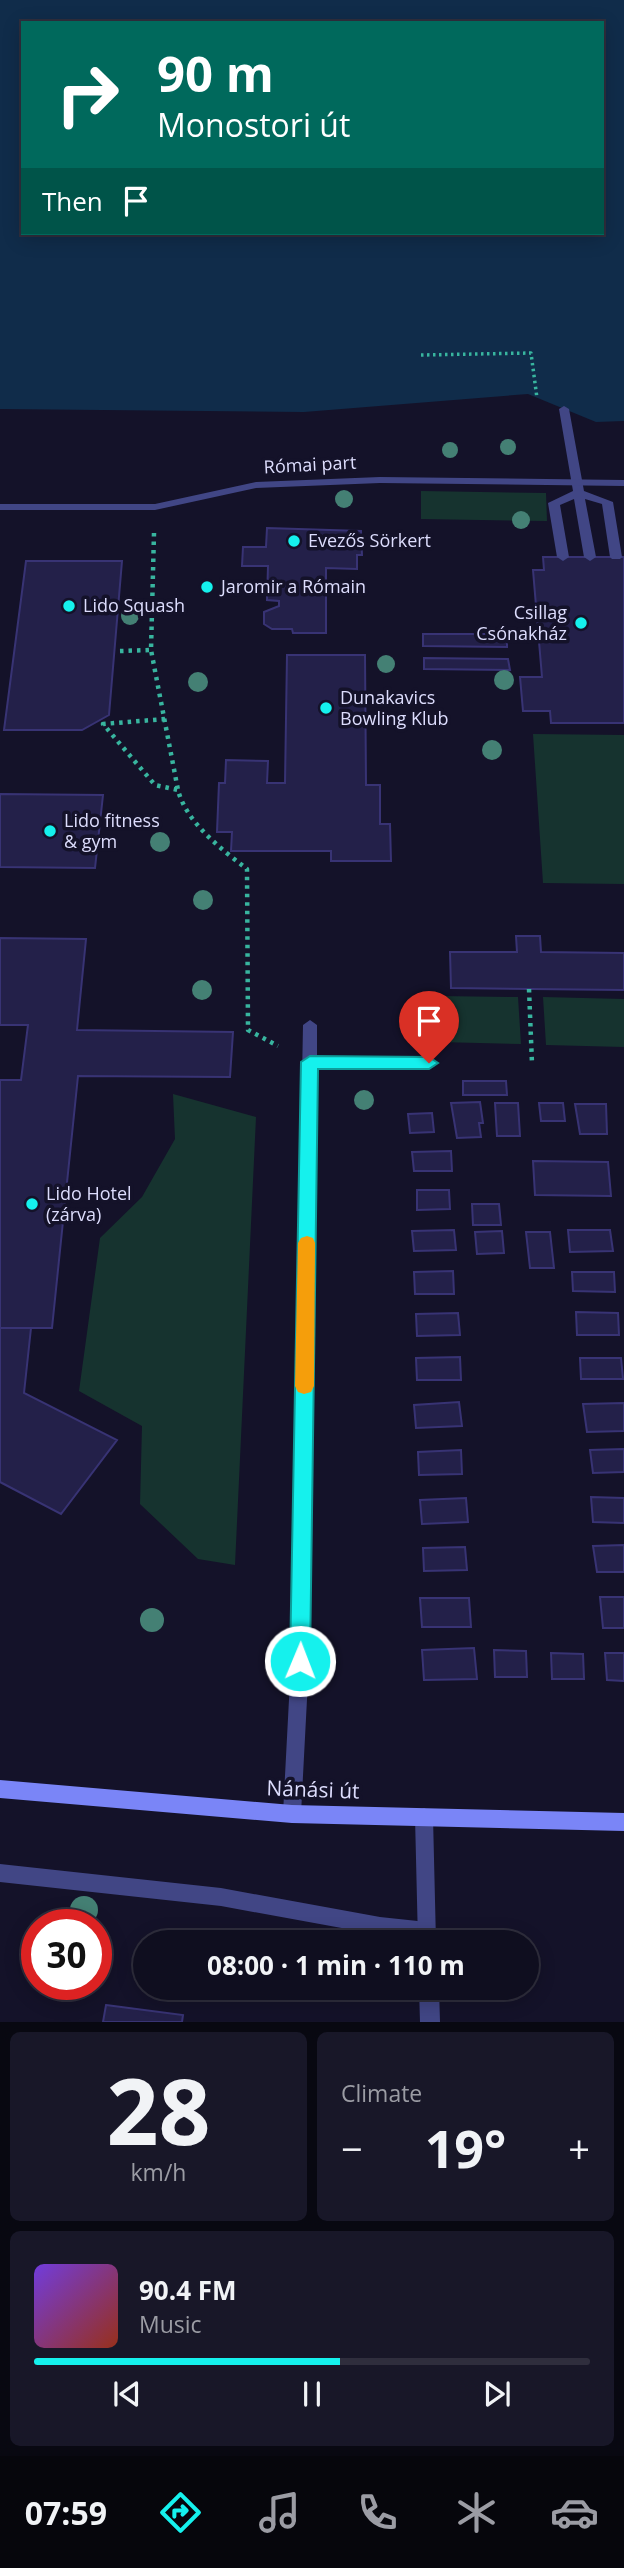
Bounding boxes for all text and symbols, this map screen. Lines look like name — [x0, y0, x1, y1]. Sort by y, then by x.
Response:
text: 90 m — [157, 40, 274, 106]
icon: right — [42, 49, 133, 140]
text: Monostori út — [157, 103, 350, 146]
icon: arrive — [117, 182, 155, 220]
text: Then — [42, 183, 103, 219]
street label: Római part — [263, 450, 357, 478]
place label: Evezős Sörkert — [308, 528, 431, 552]
marker: Evezős Sörkert — [286, 533, 302, 549]
place label: Jaromir a Rómain — [219, 574, 366, 598]
marker: Jaromir a Rómain — [199, 579, 215, 595]
place label: Lido Squash — [83, 593, 185, 617]
marker: Lido Squash — [61, 598, 77, 614]
place label: Csillag Csónakház — [476, 600, 567, 645]
marker: Csillag Csónakház — [573, 615, 589, 631]
place label: Dunakavics Bowling Klub — [340, 685, 449, 730]
marker: Dunakavics Bowling Klub — [318, 700, 334, 716]
place label: Lido fitness & gym — [64, 808, 160, 853]
marker: Lido fitness & gym — [42, 823, 58, 839]
pin — [399, 991, 459, 1063]
icon: arrive — [410, 1002, 448, 1040]
place label: Lido Hotel (zárva) — [46, 1181, 132, 1226]
marker: Lido Hotel (zárva) — [24, 1196, 40, 1212]
position arrow — [263, 1624, 337, 1698]
street label: Nánási út — [266, 1773, 360, 1805]
speed limit sign: 30 — [21, 1909, 112, 2000]
text: 08:00 · 1 min · 110 m — [207, 1947, 465, 1983]
text: 28 — [106, 2048, 211, 2172]
text: Climate — [341, 2077, 422, 2109]
text: 19° — [425, 2112, 506, 2183]
text: − — [341, 2122, 363, 2174]
text: + — [568, 2122, 590, 2174]
text: km/h — [131, 2156, 186, 2188]
text: 90.4 FM — [139, 2272, 237, 2308]
text: Music — [139, 2308, 202, 2340]
icon: previous — [108, 2375, 146, 2413]
icon: pause — [293, 2375, 331, 2413]
icon: next — [478, 2375, 516, 2413]
icon: directions — [156, 2488, 205, 2537]
icon: music — [255, 2488, 304, 2537]
icon: phone — [353, 2488, 402, 2537]
icon: climate — [452, 2488, 501, 2537]
icon: car — [550, 2488, 599, 2537]
text: 07:59 — [25, 2491, 107, 2534]

